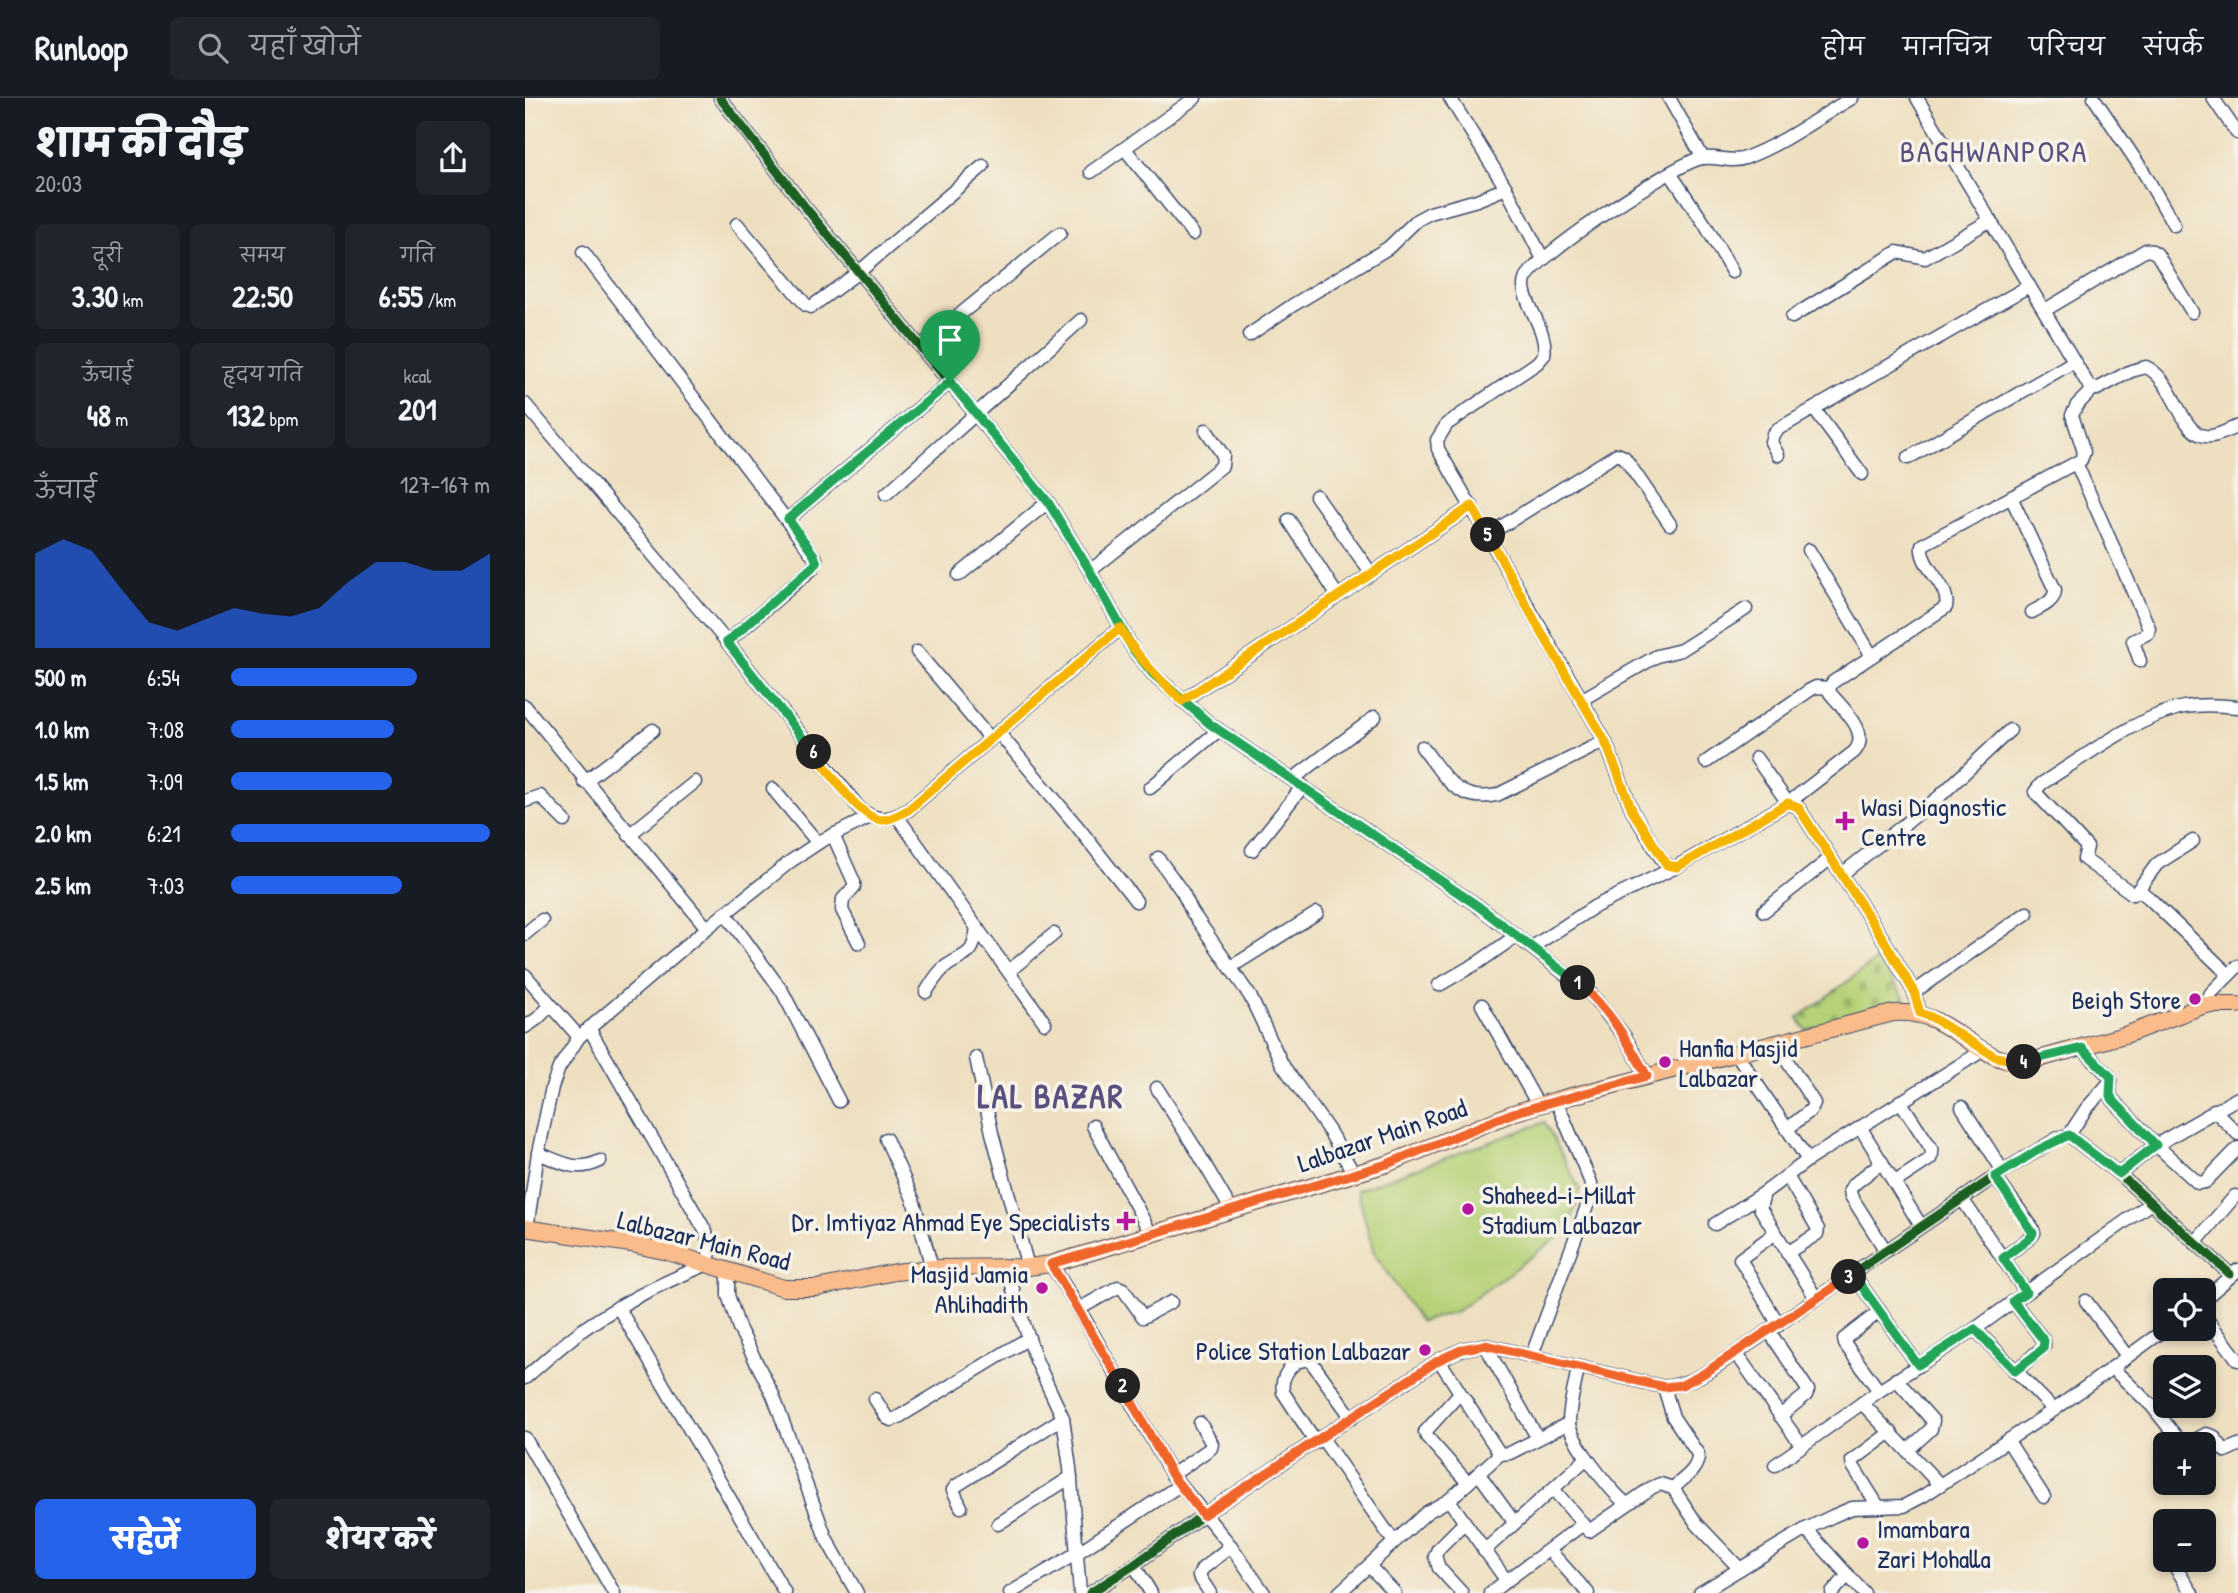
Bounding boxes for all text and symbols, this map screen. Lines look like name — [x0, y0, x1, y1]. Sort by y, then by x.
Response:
search box — [170, 17, 660, 80]
text: Runloop — [35, 26, 128, 70]
text: यहाँ खोजें — [250, 28, 361, 63]
icon: search — [194, 29, 232, 67]
text: होम — [1822, 30, 1865, 62]
text: मानचित्र — [1903, 30, 1991, 62]
text: परिचय — [2029, 30, 2105, 62]
text: संपर्क — [2143, 30, 2203, 62]
text: शाम की दौड़ — [35, 116, 246, 168]
button: share — [416, 121, 490, 195]
district label: BAGHWANPORA — [1900, 131, 2088, 171]
text: 20:03 — [35, 168, 82, 199]
text: दूरी — [93, 242, 122, 268]
text: समय — [240, 242, 285, 268]
text: गति — [400, 242, 435, 268]
text: 3.30 — [72, 276, 118, 316]
text: 22:50 — [232, 276, 293, 316]
text: 6:55 — [379, 276, 423, 316]
text: km — [118, 287, 143, 313]
text: /km — [423, 287, 456, 313]
pin — [920, 310, 980, 382]
icon: arrive — [931, 321, 969, 359]
text: ऊँचाई — [82, 361, 133, 387]
text: हृदय गति — [222, 361, 303, 387]
text: kcal — [404, 363, 431, 389]
text: 201 — [398, 389, 437, 429]
text: 48 — [87, 395, 111, 435]
text: 132 — [227, 395, 265, 435]
text: m — [111, 406, 128, 432]
text: bpm — [265, 406, 298, 432]
text: 127–167 m — [400, 469, 490, 500]
text: ऊँचाई — [35, 474, 97, 505]
pin: 5 — [1471, 518, 1506, 552]
text: 5 — [1483, 521, 1492, 547]
text: 500 m — [35, 662, 86, 693]
text: 6:54 — [147, 662, 180, 693]
text: 1.0 km — [35, 714, 89, 745]
text: 7:08 — [147, 714, 184, 745]
pin: 6 — [797, 734, 831, 770]
text: 6 — [810, 738, 817, 764]
text: 1.5 km — [35, 766, 88, 797]
text: 7:09 — [147, 766, 182, 797]
place label: Wasi Diagnostic Centre — [1861, 789, 2006, 854]
marker: Wasi Diagnostic Centre — [1835, 811, 1855, 831]
text: 2.0 km — [35, 818, 91, 849]
text: 6:21 — [147, 818, 181, 849]
text: 2.5 km — [35, 870, 91, 901]
text: 7:03 — [147, 870, 184, 901]
pin: 1 — [1561, 966, 1595, 1001]
text: 1 — [1574, 969, 1581, 995]
place label: Beigh Store — [2071, 982, 2181, 1017]
marker: Beigh Store — [2187, 991, 2203, 1007]
place label: Hanfia Masjid Lalbazar — [1679, 1030, 1797, 1095]
pin: 4 — [2007, 1044, 2041, 1080]
text: 4 — [2020, 1048, 2027, 1074]
marker: Hanfia Masjid Lalbazar — [1657, 1054, 1673, 1070]
district label: LAL BAZAR — [978, 1074, 1124, 1118]
street label: Lalbazar Main Road — [1293, 1090, 1471, 1180]
place label: Shaheed-i-Millat Stadium Lalbazar — [1482, 1177, 1642, 1242]
marker: Shaheed-i-Millat Stadium Lalbazar — [1460, 1201, 1476, 1217]
street label: Lalbazar Main Road — [614, 1202, 794, 1278]
place label: Dr. Imtiyaz Ahmad Eye Specialists — [792, 1204, 1110, 1239]
marker: Dr. Imtiyaz Ahmad Eye Specialists — [1116, 1211, 1136, 1231]
place label: Masjid Jamia Ahlihadith — [911, 1256, 1028, 1321]
pin: 3 — [1831, 1260, 1867, 1294]
text: 3 — [1844, 1263, 1853, 1289]
map controls — [2153, 1278, 2216, 1572]
button: locate — [2153, 1278, 2216, 1341]
marker: Masjid Jamia Ahlihadith — [1034, 1280, 1050, 1296]
place label: Police Station Lalbazar — [1196, 1333, 1411, 1368]
marker: Police Station Lalbazar — [1417, 1342, 1433, 1358]
button: layers — [2153, 1355, 2216, 1418]
pin: 2 — [1105, 1368, 1141, 1404]
text: 2 — [1118, 1372, 1127, 1398]
button: + — [2153, 1432, 2216, 1495]
button: सहेजें — [35, 1499, 256, 1579]
button: शेयर करें — [270, 1499, 490, 1579]
button: − — [2153, 1509, 2216, 1572]
place label: Imambara Zari Mohalla — [1877, 1511, 1991, 1576]
marker: Imambara Zari Mohalla — [1855, 1535, 1871, 1551]

